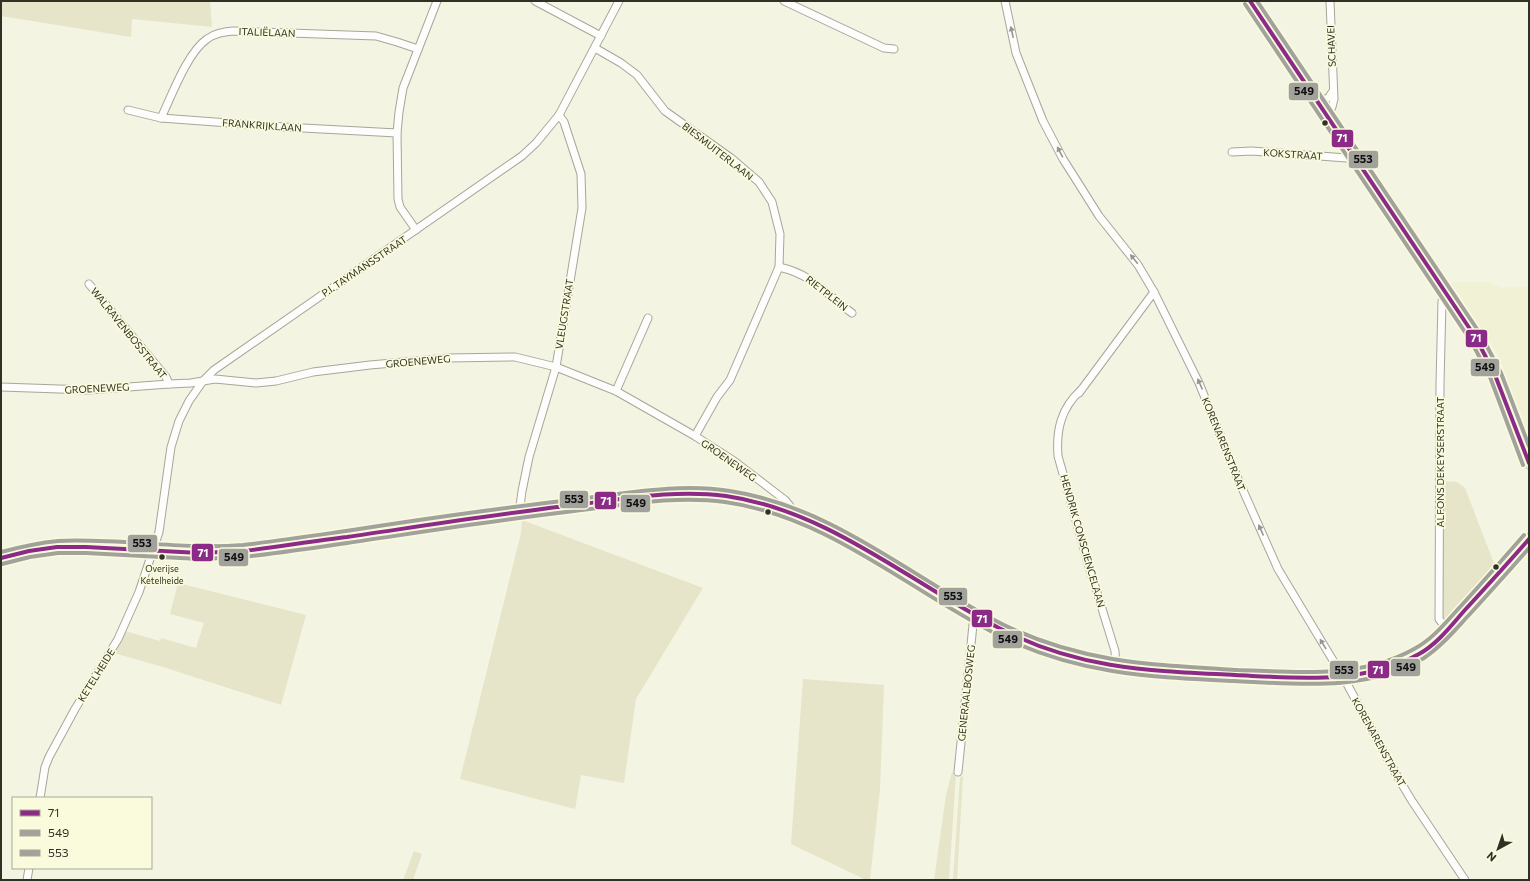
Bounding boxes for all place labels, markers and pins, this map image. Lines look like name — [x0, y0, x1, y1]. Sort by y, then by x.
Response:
unlabelled marker — [1320, 118, 1330, 128]
unlabelled marker — [763, 507, 773, 517]
marker: Overijse Ketelheide — [157, 552, 167, 562]
unlabelled marker — [1491, 562, 1501, 572]
place label: Overijse Ketelheide — [140, 563, 184, 586]

